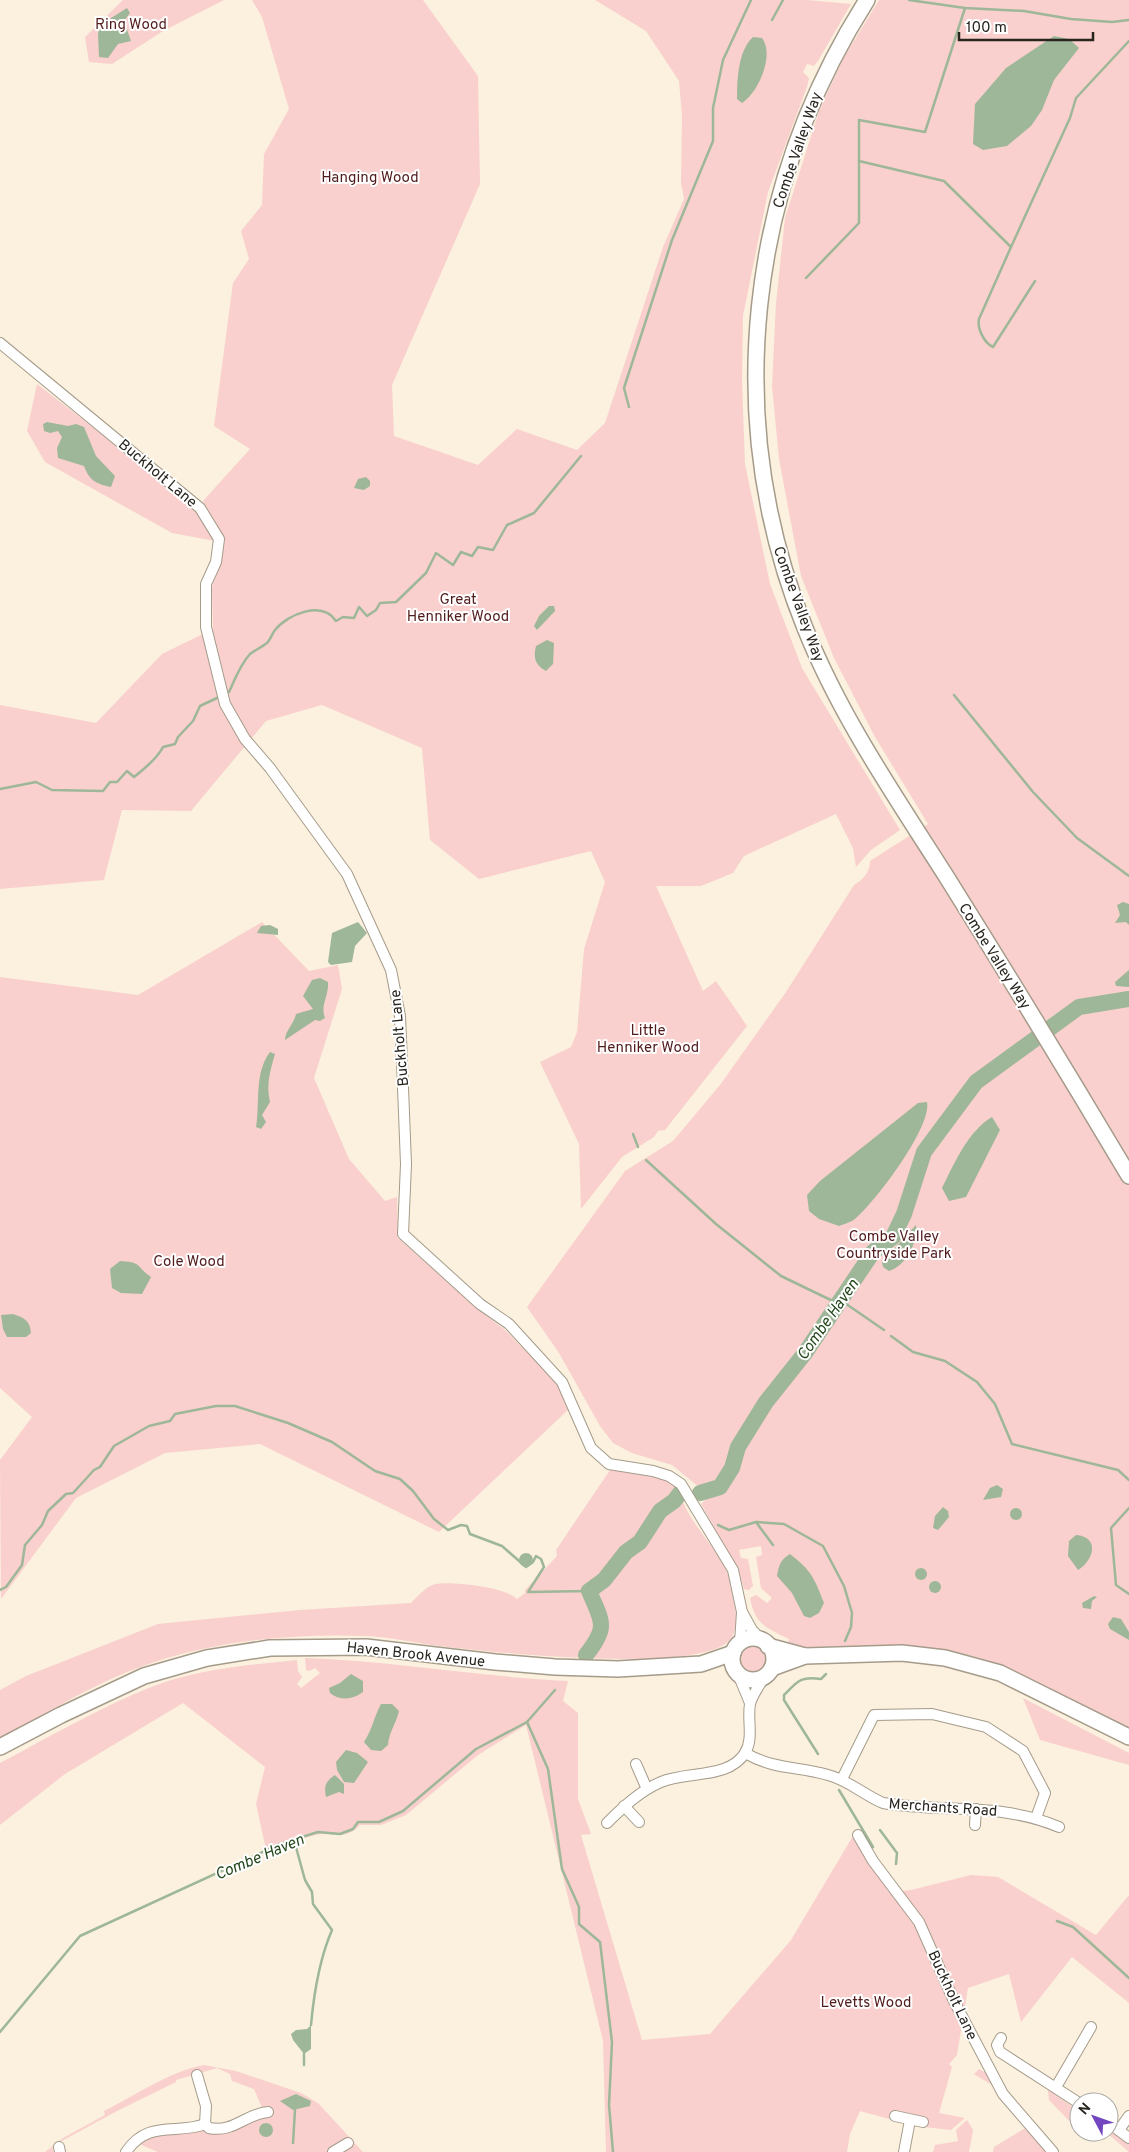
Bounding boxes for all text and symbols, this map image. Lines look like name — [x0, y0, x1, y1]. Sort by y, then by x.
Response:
scale bar — [959, 10, 1093, 42]
park label: Ring Wood — [95, 16, 167, 35]
text: 100 m — [966, 19, 1007, 38]
street label: Combe Valley Way — [770, 90, 827, 211]
park label: Hanging Wood — [321, 169, 419, 188]
street label: Buckholt Lane — [114, 436, 200, 513]
street label: Combe Valley Way — [768, 544, 827, 665]
park label: Great Henniker Wood — [407, 591, 509, 627]
street label: Combe Valley Way — [953, 900, 1034, 1014]
street label: Buckholt Lane — [387, 989, 414, 1087]
park label: Little Henniker Wood — [597, 1022, 699, 1058]
park label: Combe Valley Countryside Park — [836, 1228, 952, 1264]
park label: Cole Wood — [153, 1253, 225, 1272]
water label: Combe Haven — [793, 1275, 864, 1365]
street label: Haven Brook Avenue — [346, 1639, 486, 1672]
street label: Merchants Road — [888, 1795, 998, 1822]
water label: Combe Haven — [212, 1830, 308, 1886]
street label: Buckholt Lane — [923, 1948, 981, 2044]
park label: Levetts Wood — [821, 1994, 911, 2013]
north arrow — [1069, 2092, 1119, 2142]
text: N — [1076, 2100, 1095, 2119]

